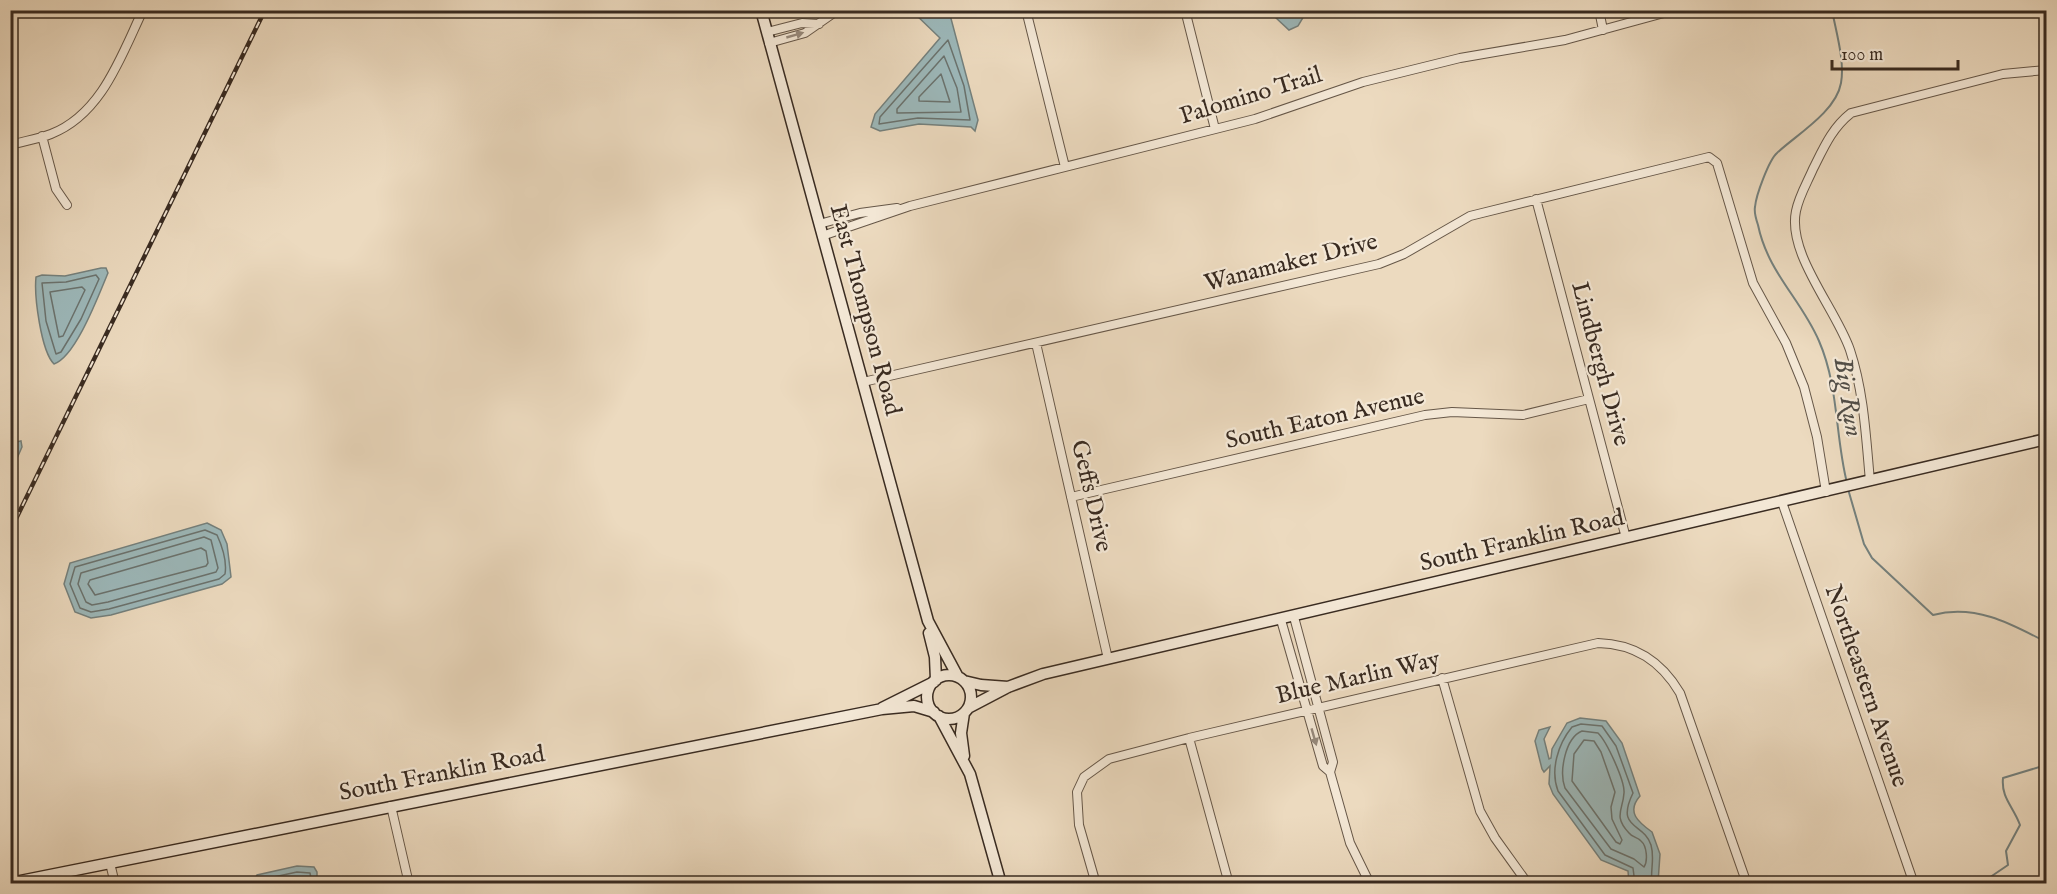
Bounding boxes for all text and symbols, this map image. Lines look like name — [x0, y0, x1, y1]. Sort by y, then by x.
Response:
one-way arrow — [786, 30, 804, 39]
scale bar — [1832, 33, 1958, 71]
text: 100 m — [1841, 44, 1883, 67]
street label: Palomino Trail — [1176, 60, 1326, 132]
street label: East Thompson Road — [822, 201, 908, 419]
street label: Wanamaker Drive — [1201, 226, 1381, 300]
street label: Lindbergh Drive — [1563, 279, 1637, 449]
water label: Big Run — [1824, 355, 1871, 439]
street label: South Eaton Avenue — [1223, 381, 1427, 457]
street label: Geffs Drive — [1063, 437, 1119, 555]
street label: South Franklin Road — [1417, 502, 1627, 580]
street label: Northeastern Avenue — [1817, 581, 1915, 791]
street label: Blue Marlin Way — [1273, 644, 1443, 712]
one-way arrow — [1310, 728, 1320, 746]
street label: South Franklin Road — [337, 739, 548, 809]

